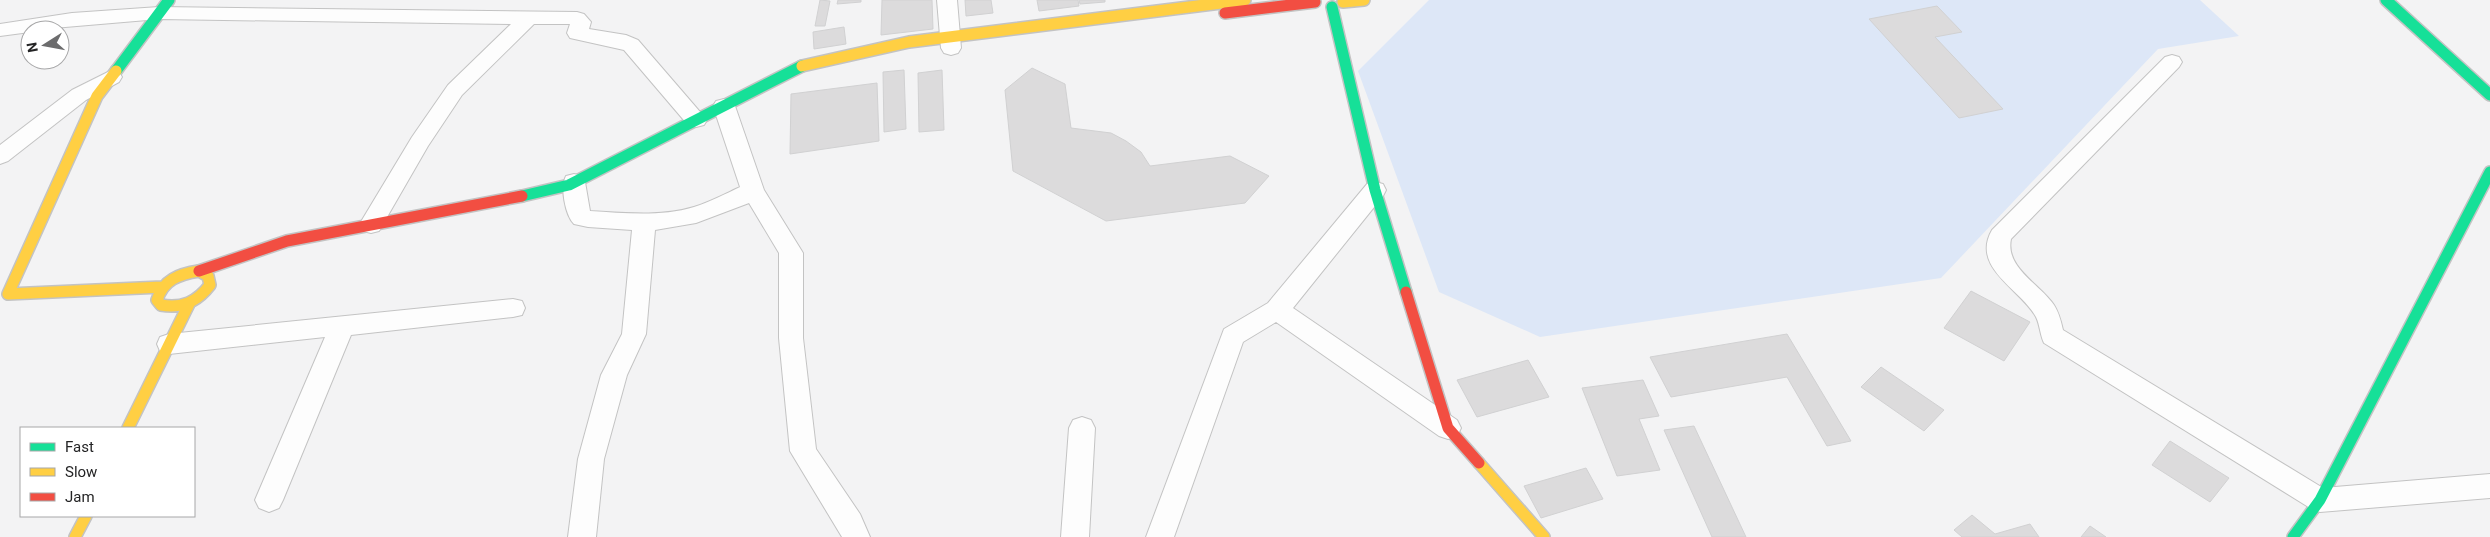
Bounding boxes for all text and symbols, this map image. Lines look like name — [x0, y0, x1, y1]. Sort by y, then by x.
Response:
north arrow — [20, 20, 70, 70]
text: N — [23, 41, 41, 54]
legend — [20, 427, 195, 517]
text: Fast — [65, 438, 94, 456]
text: Slow — [65, 463, 97, 481]
text: Jam — [65, 488, 95, 506]

